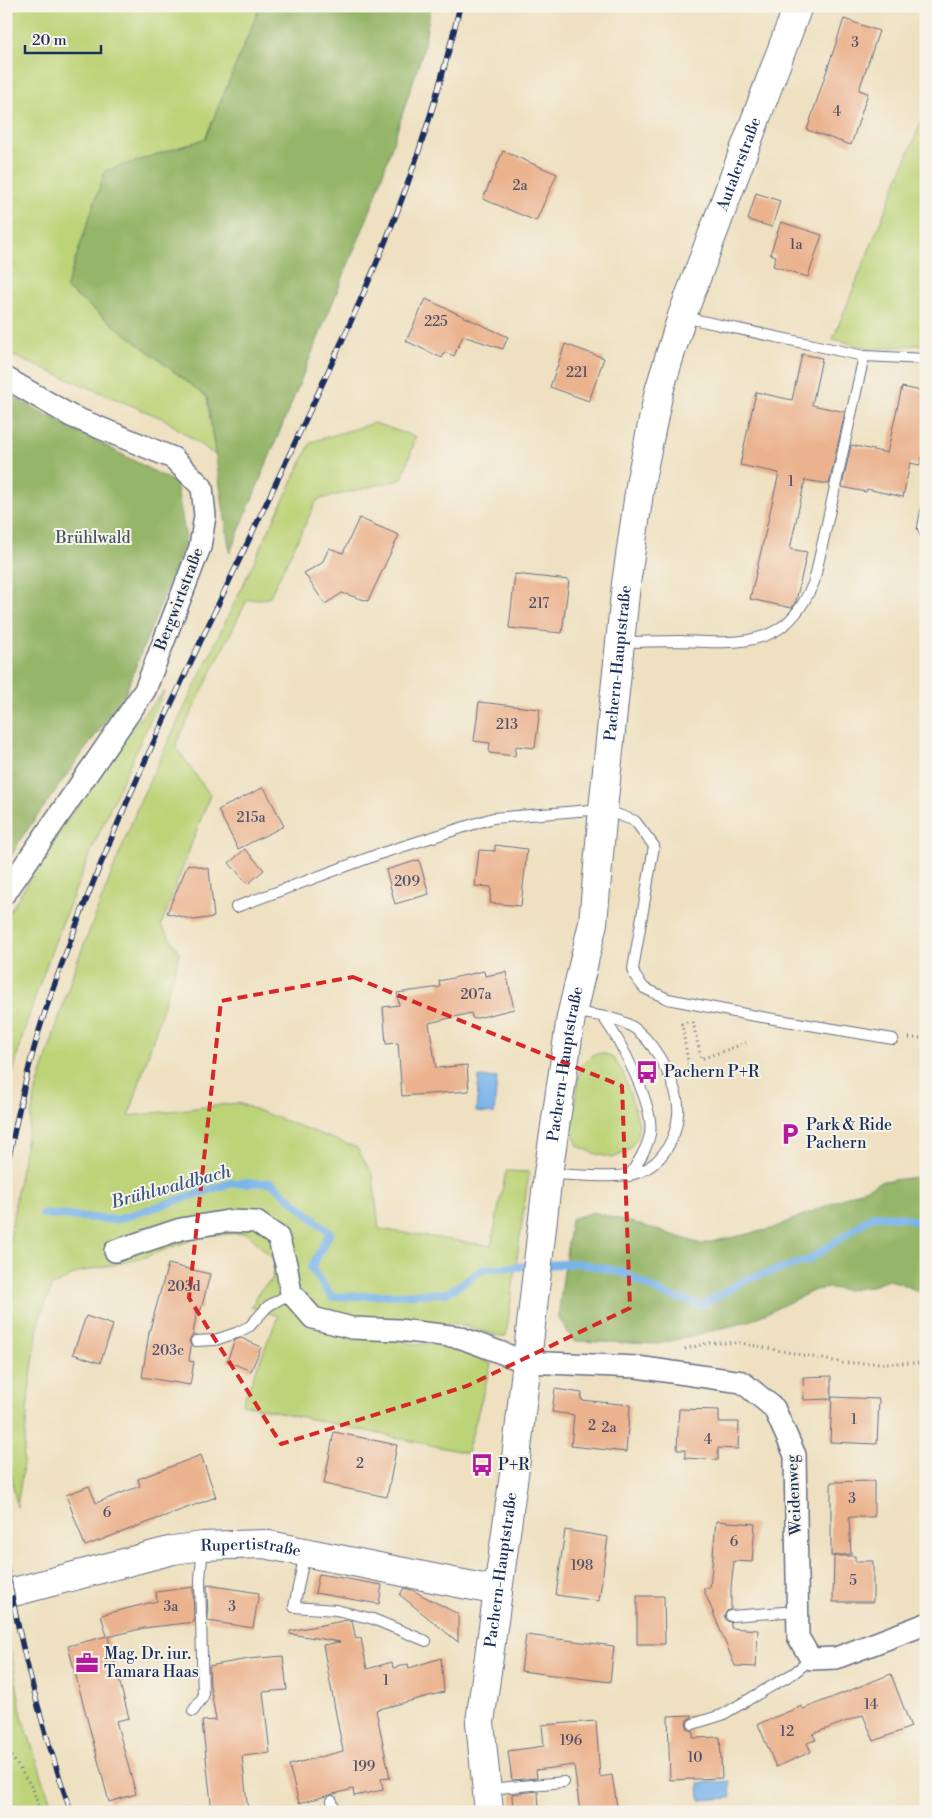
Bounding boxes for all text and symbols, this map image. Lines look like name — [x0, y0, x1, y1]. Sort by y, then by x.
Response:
scale bar — [25, 22, 101, 54]
text: 20 m — [32, 31, 67, 50]
house number: 3 — [851, 34, 859, 52]
house number: 4 — [833, 103, 841, 121]
street label: Autalerstraße — [712, 114, 765, 215]
house number: 2a — [512, 177, 528, 195]
house number: 1a — [789, 236, 803, 254]
house number: 225 — [424, 313, 448, 331]
house number: 221 — [566, 364, 588, 382]
house number: 1 — [788, 473, 794, 491]
park label: Brühlwald — [54, 528, 131, 548]
street label: Bergwirtstraße — [150, 545, 208, 654]
street label: Pachern-Hauptstraße — [600, 584, 636, 742]
house number: 217 — [529, 595, 549, 613]
house number: 213 — [496, 716, 518, 734]
house number: 215a — [237, 809, 266, 827]
house number: 209 — [394, 873, 420, 891]
street label: Pachern-Hauptstraße — [543, 985, 588, 1143]
house number: 207a — [460, 986, 493, 1004]
bus stop icon: Pachern P+R — [634, 1059, 660, 1085]
place label: Pachern P+R — [664, 1062, 760, 1082]
place label: Park & Ride Pachern — [806, 1115, 892, 1153]
parking icon: Park & Ride Pachern — [777, 1121, 803, 1147]
water label: Brühlwaldbach — [108, 1160, 234, 1214]
house number: 203d — [168, 1278, 201, 1296]
house number: 203c — [152, 1342, 184, 1360]
house number: 1 — [851, 1411, 857, 1429]
house number: 2 — [588, 1417, 596, 1435]
house number: 2a — [601, 1419, 617, 1437]
house number: 4 — [704, 1431, 712, 1449]
bus stop icon: P+R — [469, 1452, 495, 1478]
street label: Weidenweg — [782, 1453, 806, 1537]
house number: 2 — [356, 1455, 364, 1473]
place label: P+R — [498, 1455, 530, 1475]
house number: 3 — [848, 1490, 856, 1508]
street label: Pachern-Hauptstraße — [480, 1491, 521, 1649]
house number: 6 — [103, 1504, 112, 1522]
house number: 6 — [730, 1533, 739, 1551]
street label: Rupertistraße — [200, 1534, 303, 1561]
house number: 198 — [571, 1557, 593, 1575]
house number: 5 — [849, 1572, 857, 1590]
house number: 3a — [164, 1598, 179, 1616]
house number: 3 — [228, 1598, 236, 1616]
place label: Mag. Dr. iur. Tamara Haas — [104, 1644, 199, 1682]
office icon: Mag. Dr. iur. Tamara Haas — [74, 1650, 100, 1676]
house number: 1 — [383, 1672, 389, 1690]
house number: 14 — [864, 1696, 878, 1714]
house number: 12 — [780, 1723, 794, 1741]
house number: 196 — [560, 1732, 583, 1750]
house number: 10 — [688, 1749, 702, 1767]
house number: 199 — [353, 1758, 375, 1776]

